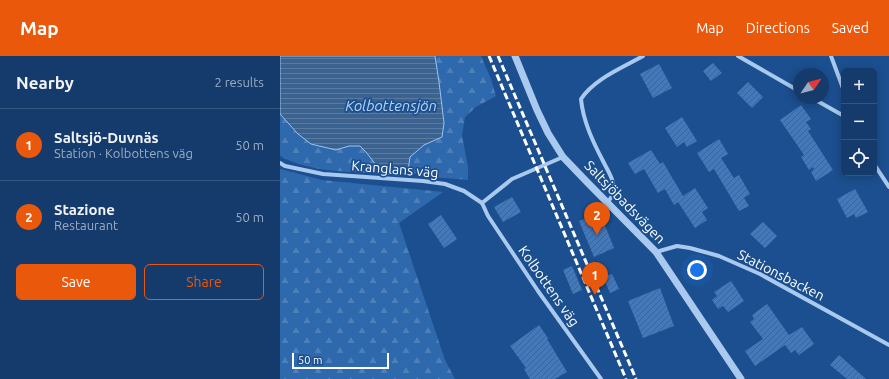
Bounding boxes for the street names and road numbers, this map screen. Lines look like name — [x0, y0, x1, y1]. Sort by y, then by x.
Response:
street label: Kranglans väg — [351, 157, 439, 181]
street label: Saltsjöbadsvägen — [581, 157, 669, 247]
street label: Kolbottens väg — [515, 243, 583, 329]
street label: Stationsbacken — [735, 246, 827, 304]

